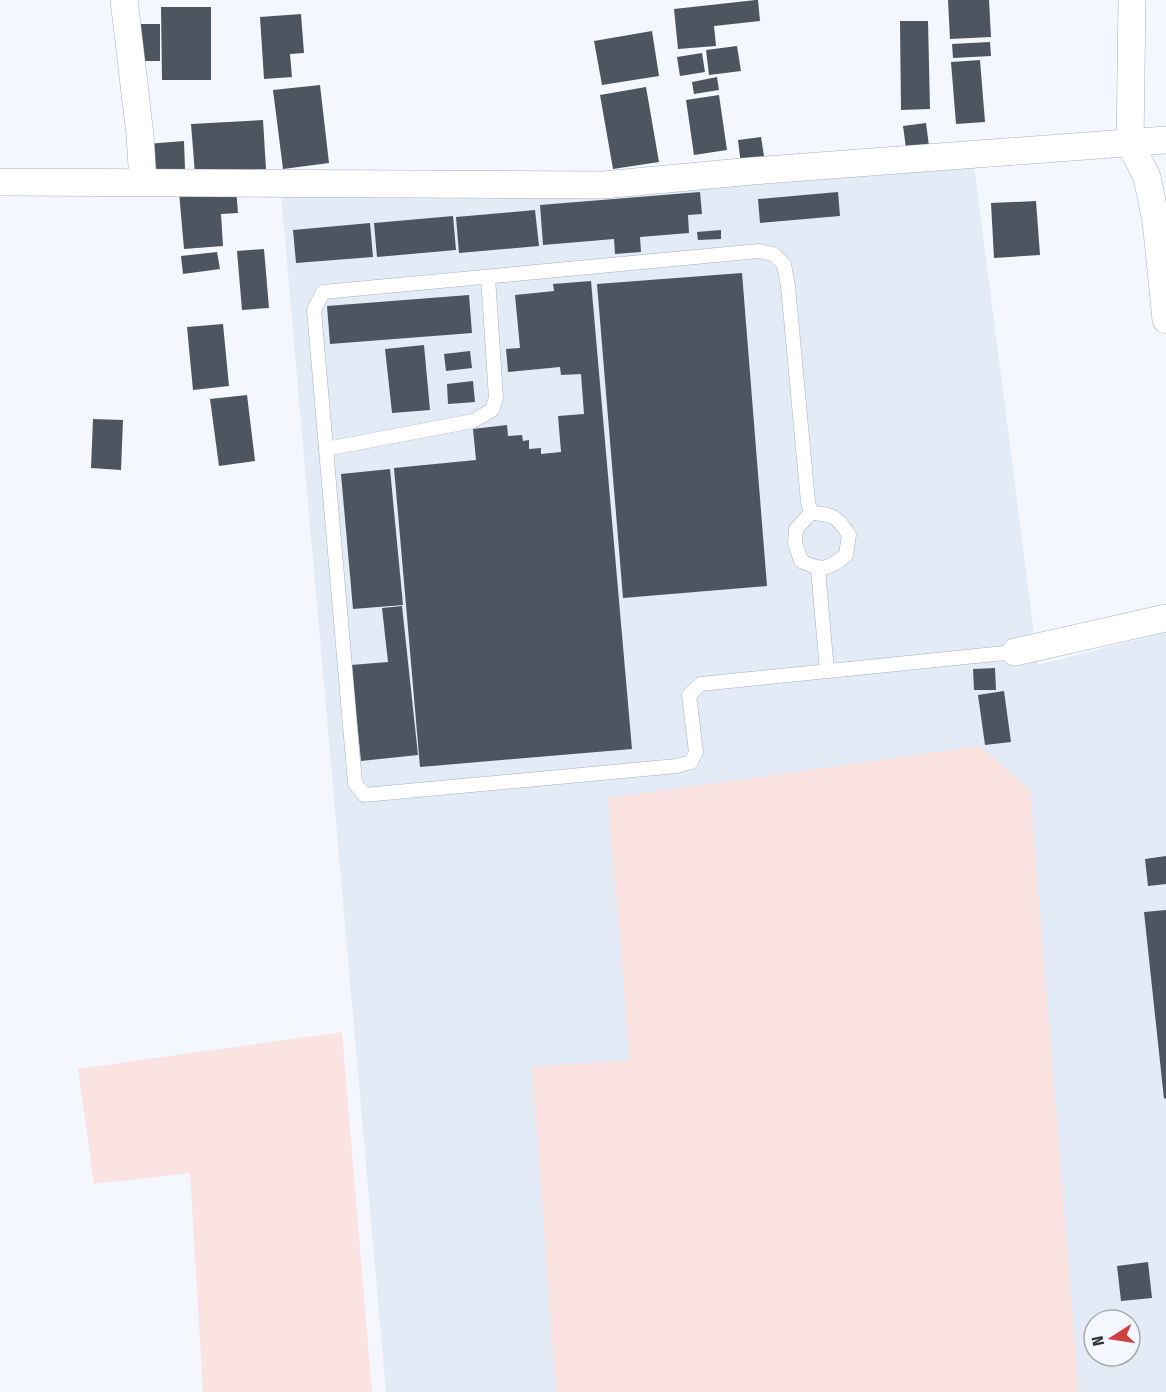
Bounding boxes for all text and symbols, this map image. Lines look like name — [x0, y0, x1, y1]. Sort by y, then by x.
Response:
north arrow — [1082, 1308, 1142, 1368]
text: N — [1088, 1334, 1108, 1348]

